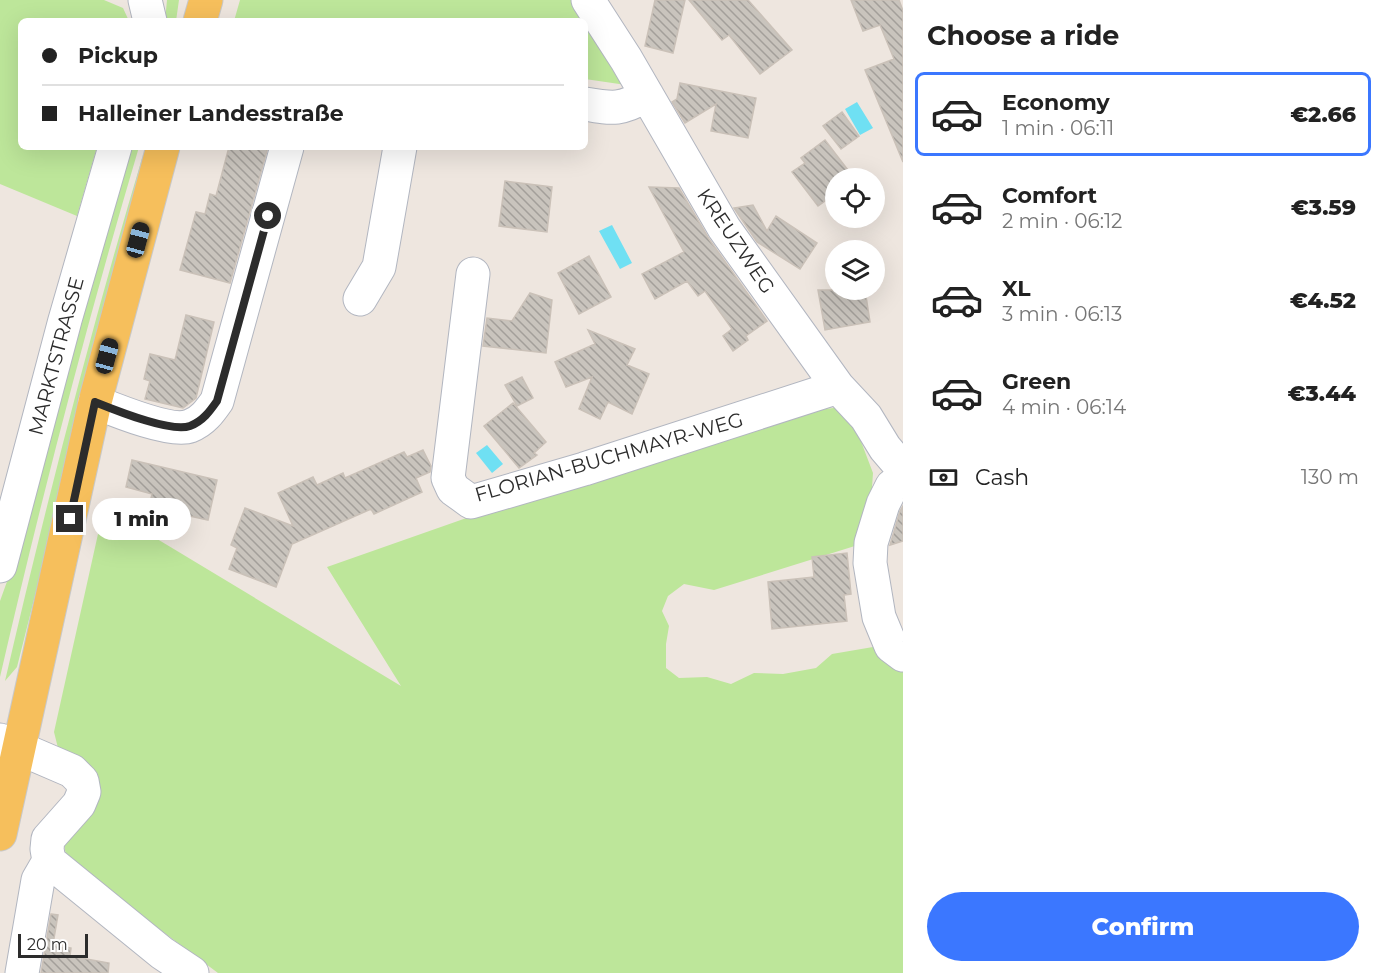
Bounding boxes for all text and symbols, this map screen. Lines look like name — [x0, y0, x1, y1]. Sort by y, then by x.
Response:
text: Choose a ride — [927, 19, 1119, 52]
text: Pickup — [78, 42, 158, 69]
icon: car — [930, 87, 984, 141]
text: Economy — [1002, 89, 1110, 116]
text: Halleiner Landesstraße — [78, 100, 344, 127]
text: €2.66 — [1290, 101, 1356, 128]
text: 1 min · 06:11 — [1002, 116, 1114, 140]
map controls — [825, 168, 885, 300]
button: locate — [825, 168, 885, 228]
icon: car — [930, 180, 984, 234]
text: Comfort — [1002, 182, 1097, 209]
street label: KREUZWEG — [692, 184, 780, 298]
text: €3.59 — [1291, 194, 1356, 221]
route start — [254, 202, 281, 229]
text: 2 min · 06:12 — [1002, 209, 1122, 233]
car — [125, 220, 151, 260]
button: layers — [825, 240, 885, 300]
icon: car — [930, 273, 984, 327]
street label: MARKTSTRASSE — [23, 274, 89, 438]
text: XL — [1002, 275, 1031, 302]
text: €4.52 — [1290, 287, 1356, 314]
text: 3 min · 06:13 — [1002, 302, 1122, 326]
car — [94, 336, 120, 376]
icon: car — [930, 366, 984, 420]
text: Green — [1002, 368, 1071, 395]
text: €3.44 — [1288, 380, 1356, 407]
text: 4 min · 06:14 — [1002, 395, 1126, 419]
street label: FLORIAN-BUCHMAYR-WEG — [472, 407, 746, 507]
icon: cash — [927, 461, 960, 494]
text: Cash — [975, 464, 1029, 491]
text: 130 m — [1301, 465, 1359, 489]
callout: 1 min — [91, 498, 190, 540]
route end — [56, 505, 83, 532]
text: 1 min — [114, 507, 169, 531]
button: Confirm — [927, 892, 1359, 961]
scale bar — [18, 931, 88, 958]
text: 20 m — [27, 935, 68, 954]

